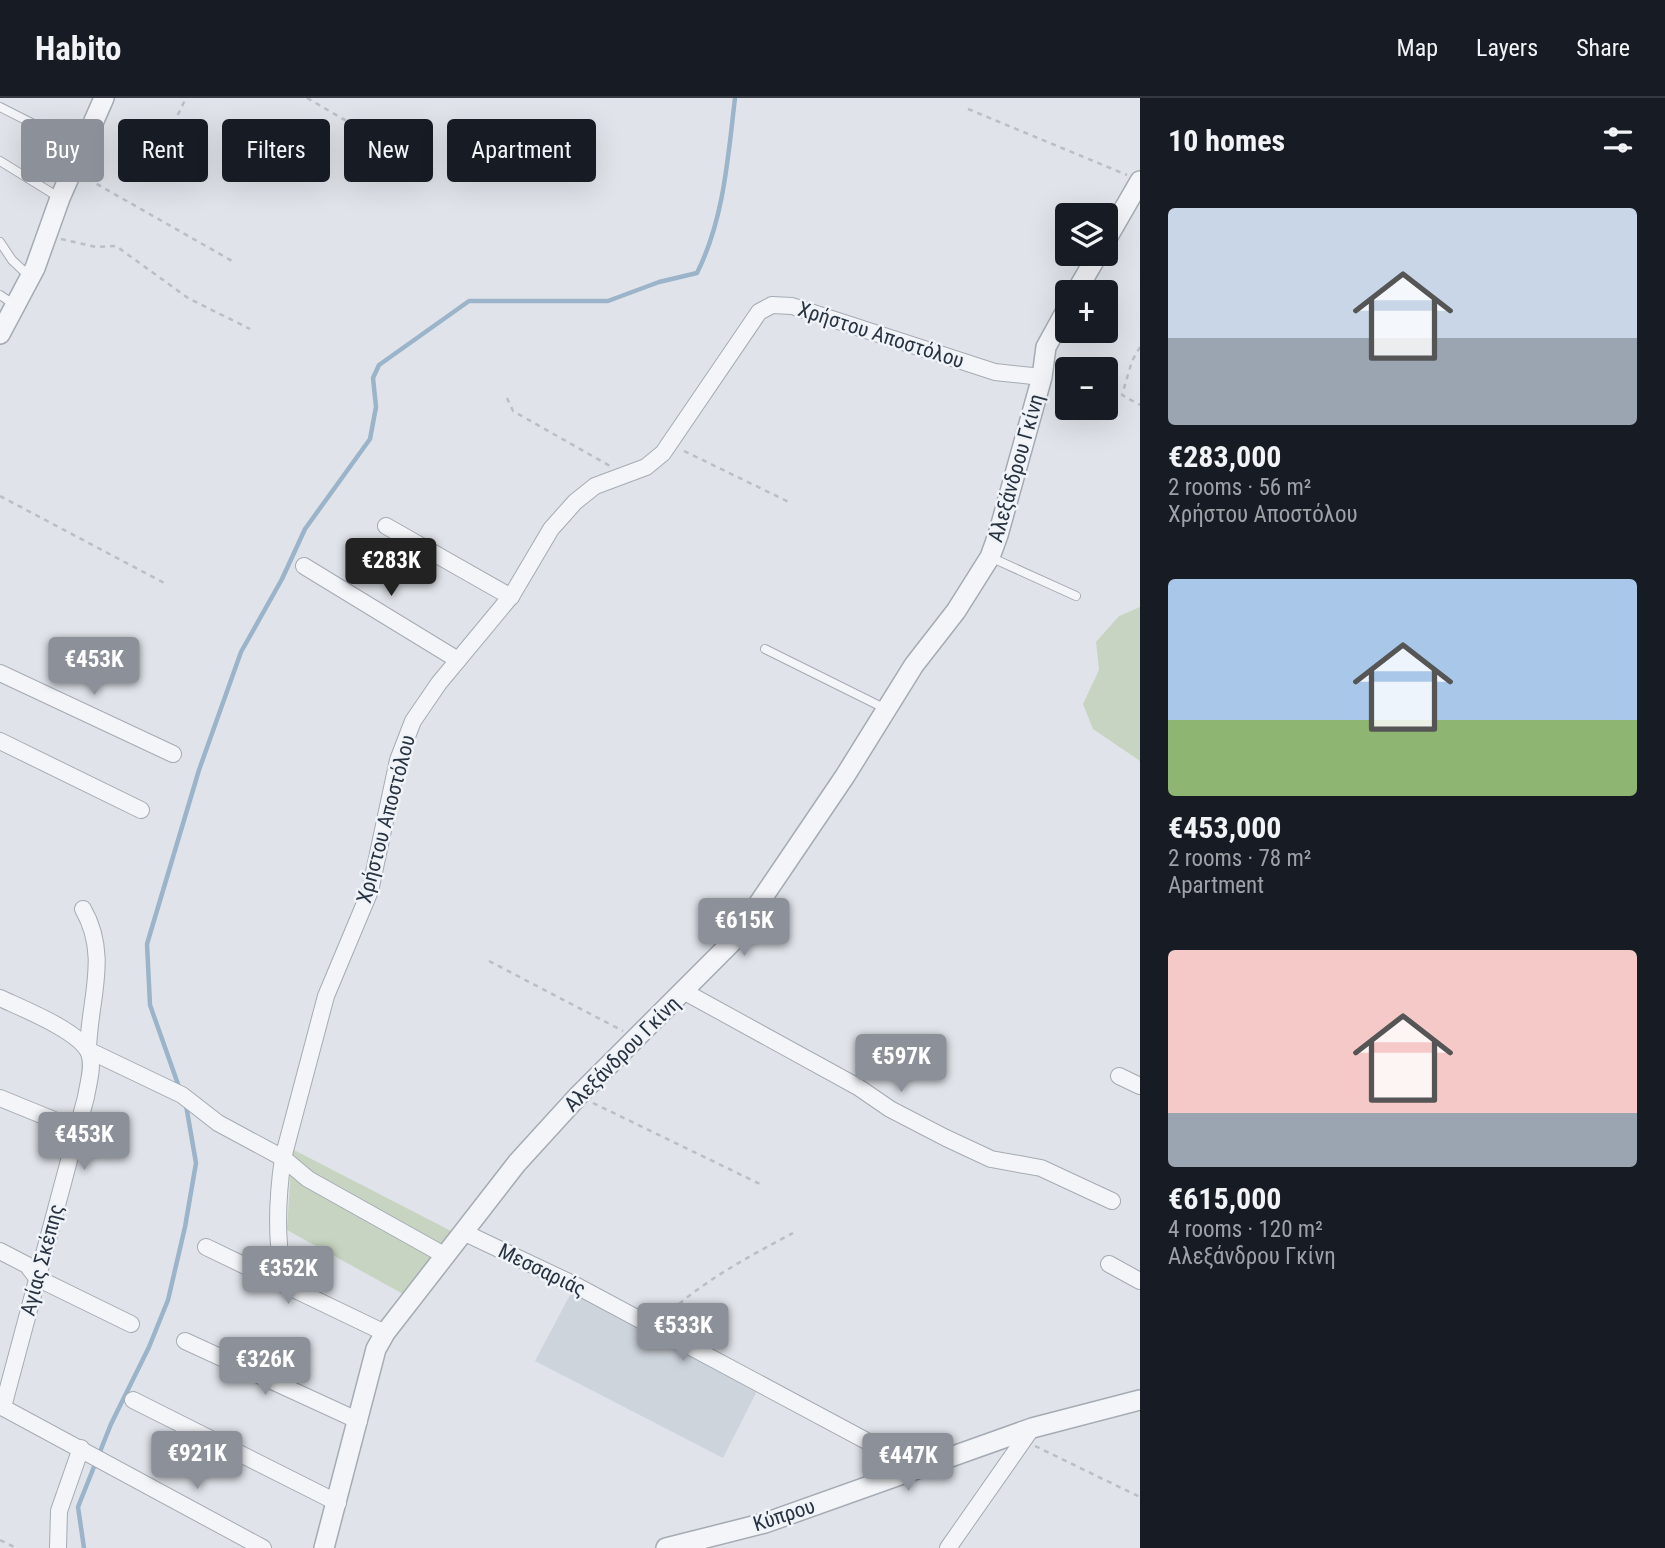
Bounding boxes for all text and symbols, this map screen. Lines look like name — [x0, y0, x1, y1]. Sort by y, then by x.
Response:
text: Habito — [35, 29, 122, 68]
text: Map — [1397, 34, 1438, 62]
text: Layers — [1476, 34, 1538, 62]
text: Share — [1576, 34, 1630, 62]
chip: Buy — [21, 119, 104, 182]
chip: Rent — [118, 119, 208, 182]
chip: Filters — [222, 119, 330, 182]
chip: New — [344, 119, 433, 182]
chip: Apartment — [447, 119, 596, 182]
icon: filters — [1599, 121, 1637, 159]
text: 10 homes — [1168, 123, 1285, 158]
map controls — [1055, 203, 1118, 420]
button: layers — [1055, 203, 1118, 266]
icon: home — [1340, 253, 1466, 379]
button: + — [1055, 280, 1118, 343]
street label: Χρήστου Αποστόλου — [795, 297, 967, 373]
button: − — [1055, 357, 1118, 420]
street label: Αλεξάνδρου Γκίνη — [983, 391, 1049, 545]
text: €283,000 — [1168, 439, 1281, 474]
text: 2 rooms · 56 m² — [1168, 474, 1311, 501]
text: Χρήστου Αποστόλου — [1168, 501, 1358, 528]
pin: €283K — [342, 538, 440, 598]
text: €283K — [361, 547, 421, 574]
icon: home — [1340, 624, 1466, 750]
pin: €453K — [45, 638, 143, 697]
text: €453K — [64, 646, 124, 673]
street label: Χρήστου Αποστόλου — [352, 732, 420, 906]
text: €453,000 — [1168, 810, 1281, 845]
text: 2 rooms · 78 m² — [1168, 845, 1311, 872]
text: Apartment — [1168, 872, 1264, 899]
pin: €615K — [695, 898, 793, 958]
text: €615K — [714, 907, 774, 934]
street label: Αλεξάνδρου Γκίνη — [559, 991, 685, 1117]
icon: home — [1340, 995, 1466, 1121]
pin: €597K — [852, 1034, 950, 1094]
text: €597K — [871, 1043, 931, 1070]
pin: €453K — [35, 1112, 133, 1172]
text: €453K — [54, 1121, 114, 1148]
text: €615,000 — [1168, 1181, 1281, 1216]
street label: Αγίας Σκέπης — [16, 1202, 68, 1318]
text: 4 rooms · 120 m² — [1168, 1216, 1323, 1243]
street label: Μεσσαριάς — [494, 1239, 590, 1301]
text: Αλεξάνδρου Γκίνη — [1168, 1243, 1336, 1270]
pin: €352K — [239, 1246, 337, 1306]
text: €352K — [258, 1255, 318, 1282]
pin: €533K — [634, 1304, 732, 1363]
text: €533K — [653, 1312, 713, 1339]
pin: €326K — [216, 1338, 314, 1397]
text: €326K — [235, 1346, 295, 1373]
pin: €921K — [148, 1432, 246, 1491]
pin: €447K — [859, 1434, 957, 1493]
text: €921K — [167, 1440, 227, 1467]
text: €447K — [878, 1442, 938, 1469]
street label: Κύπρου — [750, 1494, 818, 1536]

